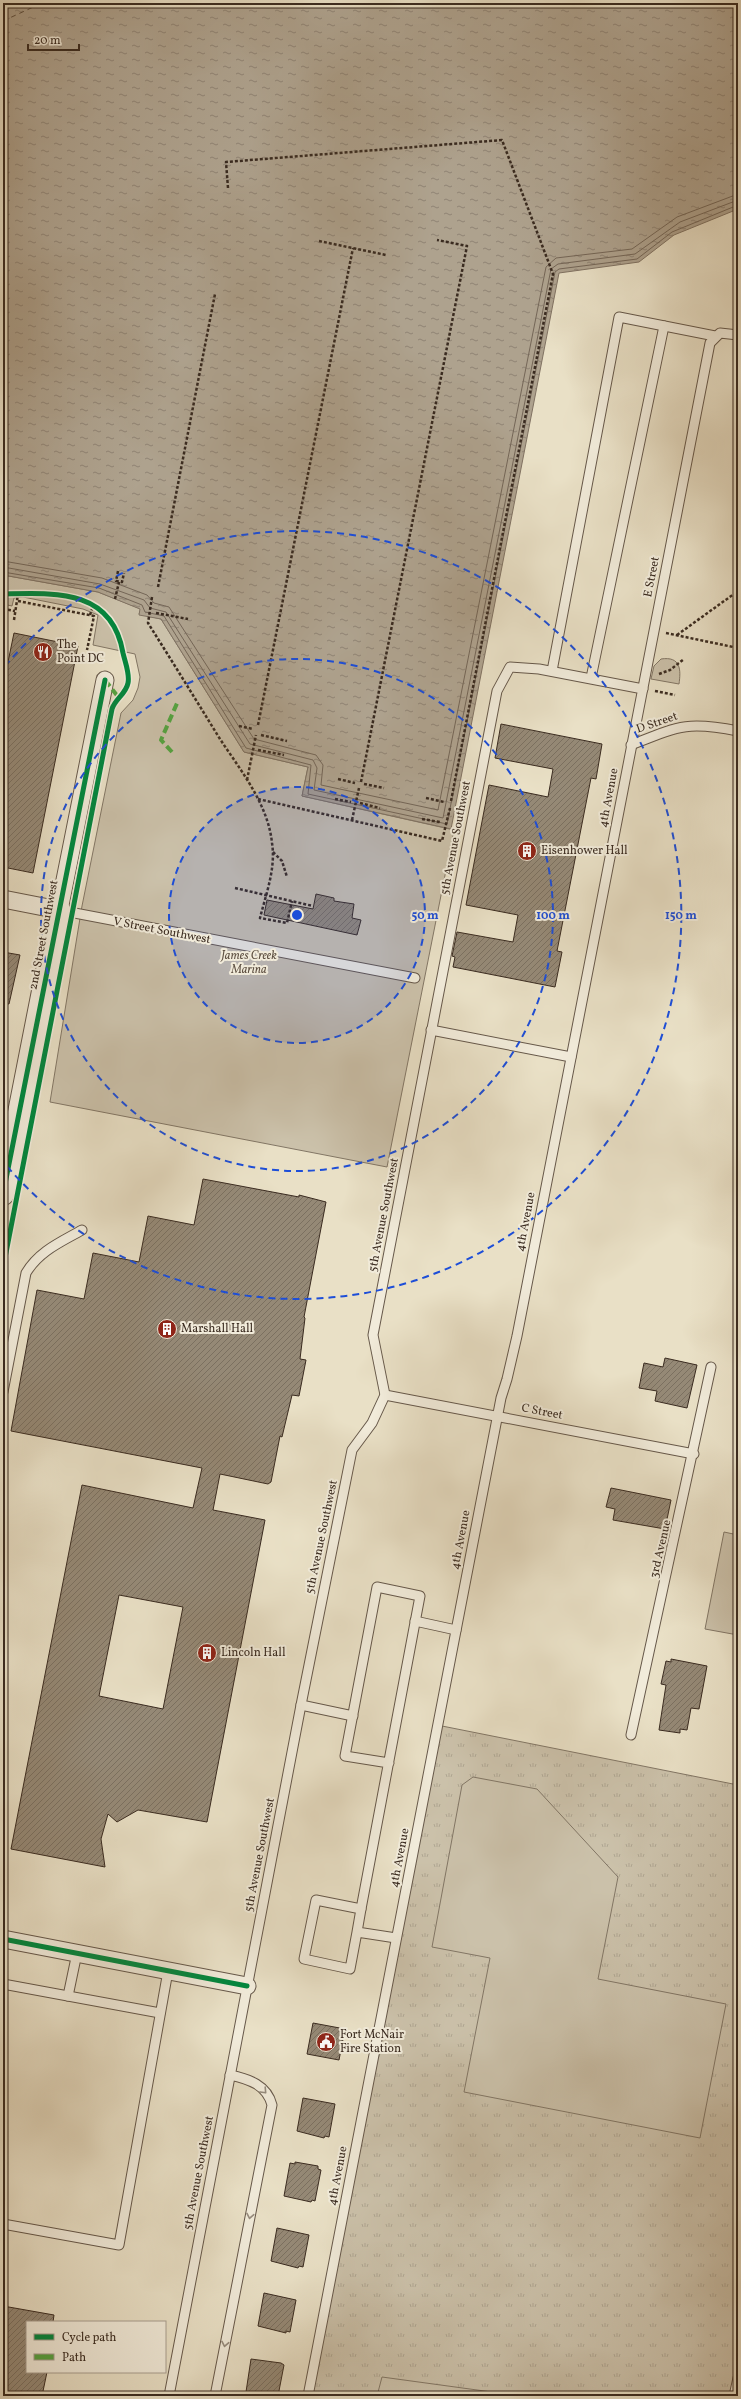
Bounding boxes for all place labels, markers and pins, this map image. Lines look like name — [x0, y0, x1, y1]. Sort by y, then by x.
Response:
place label: The Point DC — [57, 637, 104, 667]
restaurant icon: The Point DC — [32, 641, 54, 663]
building icon: Eisenhower Hall — [516, 840, 538, 862]
place label: Eisenhower Hall — [541, 843, 628, 859]
centre of rings — [290, 908, 304, 922]
building icon: Marshall Hall — [156, 1318, 178, 1340]
place label: Marshall Hall — [181, 1321, 254, 1337]
building icon: Lincoln Hall — [196, 1642, 218, 1664]
place label: Lincoln Hall — [221, 1645, 286, 1661]
place label: Fort McNair Fire Station — [340, 2027, 404, 2057]
public building icon: Fort McNair Fire Station — [315, 2031, 337, 2053]

